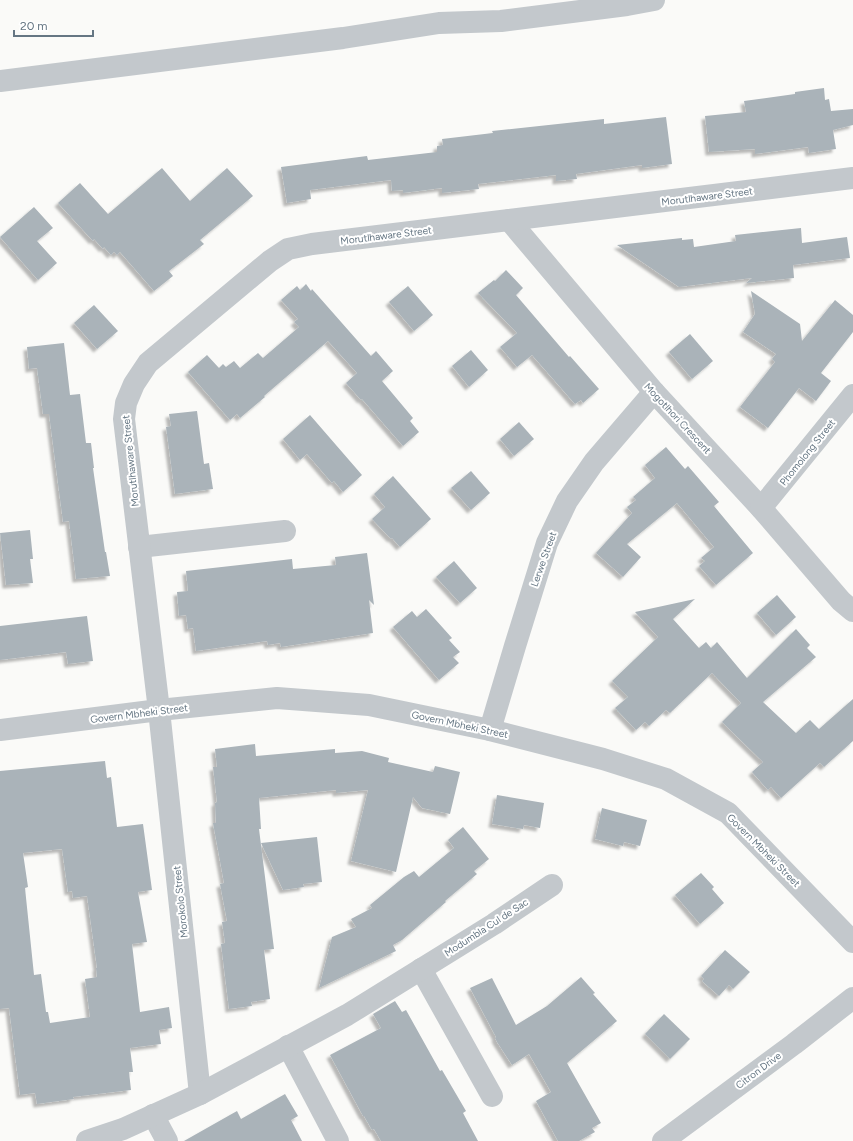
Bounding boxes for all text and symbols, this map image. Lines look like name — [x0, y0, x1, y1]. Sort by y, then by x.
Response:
scale bar — [14, 12, 93, 38]
text: 20 m — [20, 19, 48, 33]
street label: Morutlhaware Street — [661, 184, 754, 209]
street label: Morutlhaware Street — [340, 223, 433, 248]
street label: Mogotlhori Crescent — [641, 380, 714, 457]
street label: Morutlhaware Street — [119, 414, 142, 507]
street label: Phomolong Street — [777, 416, 838, 488]
street label: Lerwe Street — [527, 530, 560, 589]
street label: Govern Mbheki Street — [90, 701, 189, 726]
street label: Govern Mbheki Street — [410, 708, 510, 741]
street label: Govern Mbheki Street — [724, 811, 803, 890]
street label: Morokolo Street — [170, 865, 191, 939]
street label: Modumbla Cul de Sac — [442, 895, 531, 959]
street label: Citron Drive — [733, 1049, 784, 1092]

